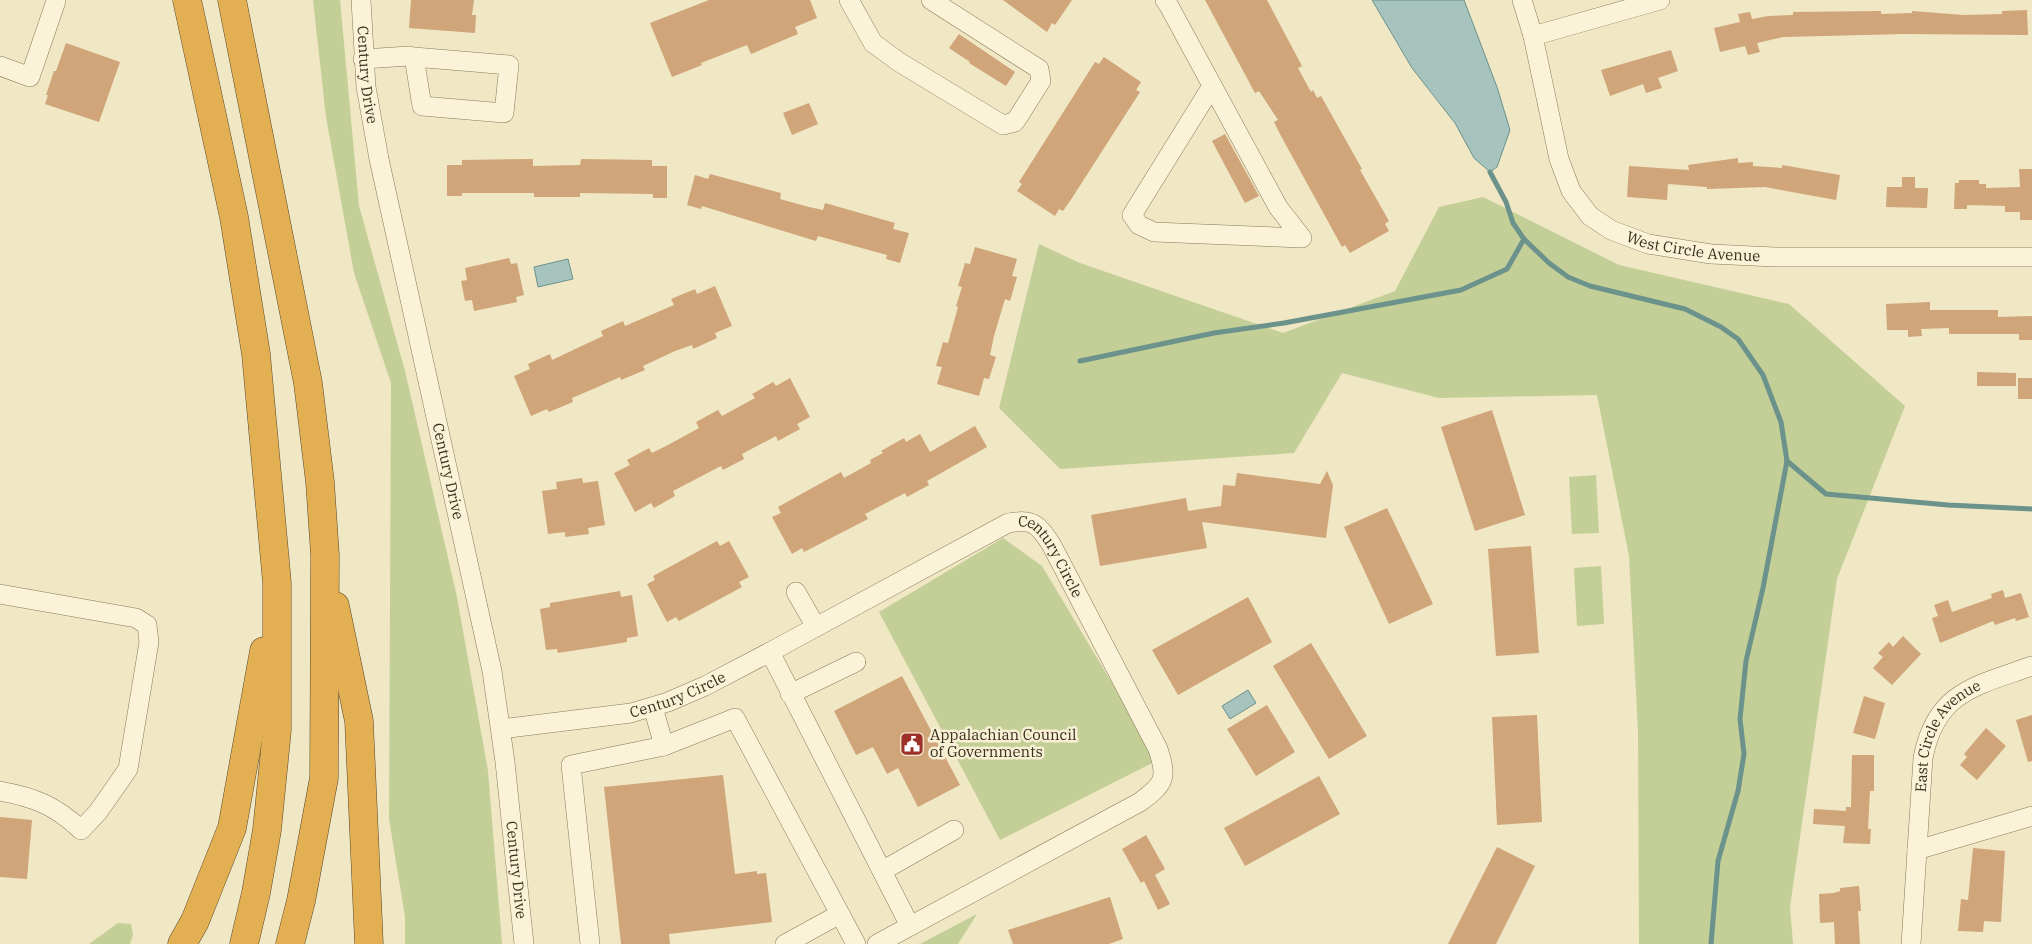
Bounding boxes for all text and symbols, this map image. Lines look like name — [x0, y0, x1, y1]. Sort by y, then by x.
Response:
street label: Century Drive — [353, 25, 382, 125]
street label: West Circle Avenue — [1624, 227, 1761, 265]
street label: Century Drive — [429, 421, 468, 521]
street label: Century Circle — [1018, 512, 1087, 601]
street label: Century Circle — [627, 667, 729, 722]
street label: East Circle Avenue — [1911, 676, 1984, 793]
place label: Appalachian Council of Governments — [930, 725, 1077, 761]
public building icon: Appalachian Council of Governments — [899, 731, 925, 757]
street label: Century Drive — [502, 820, 531, 920]

